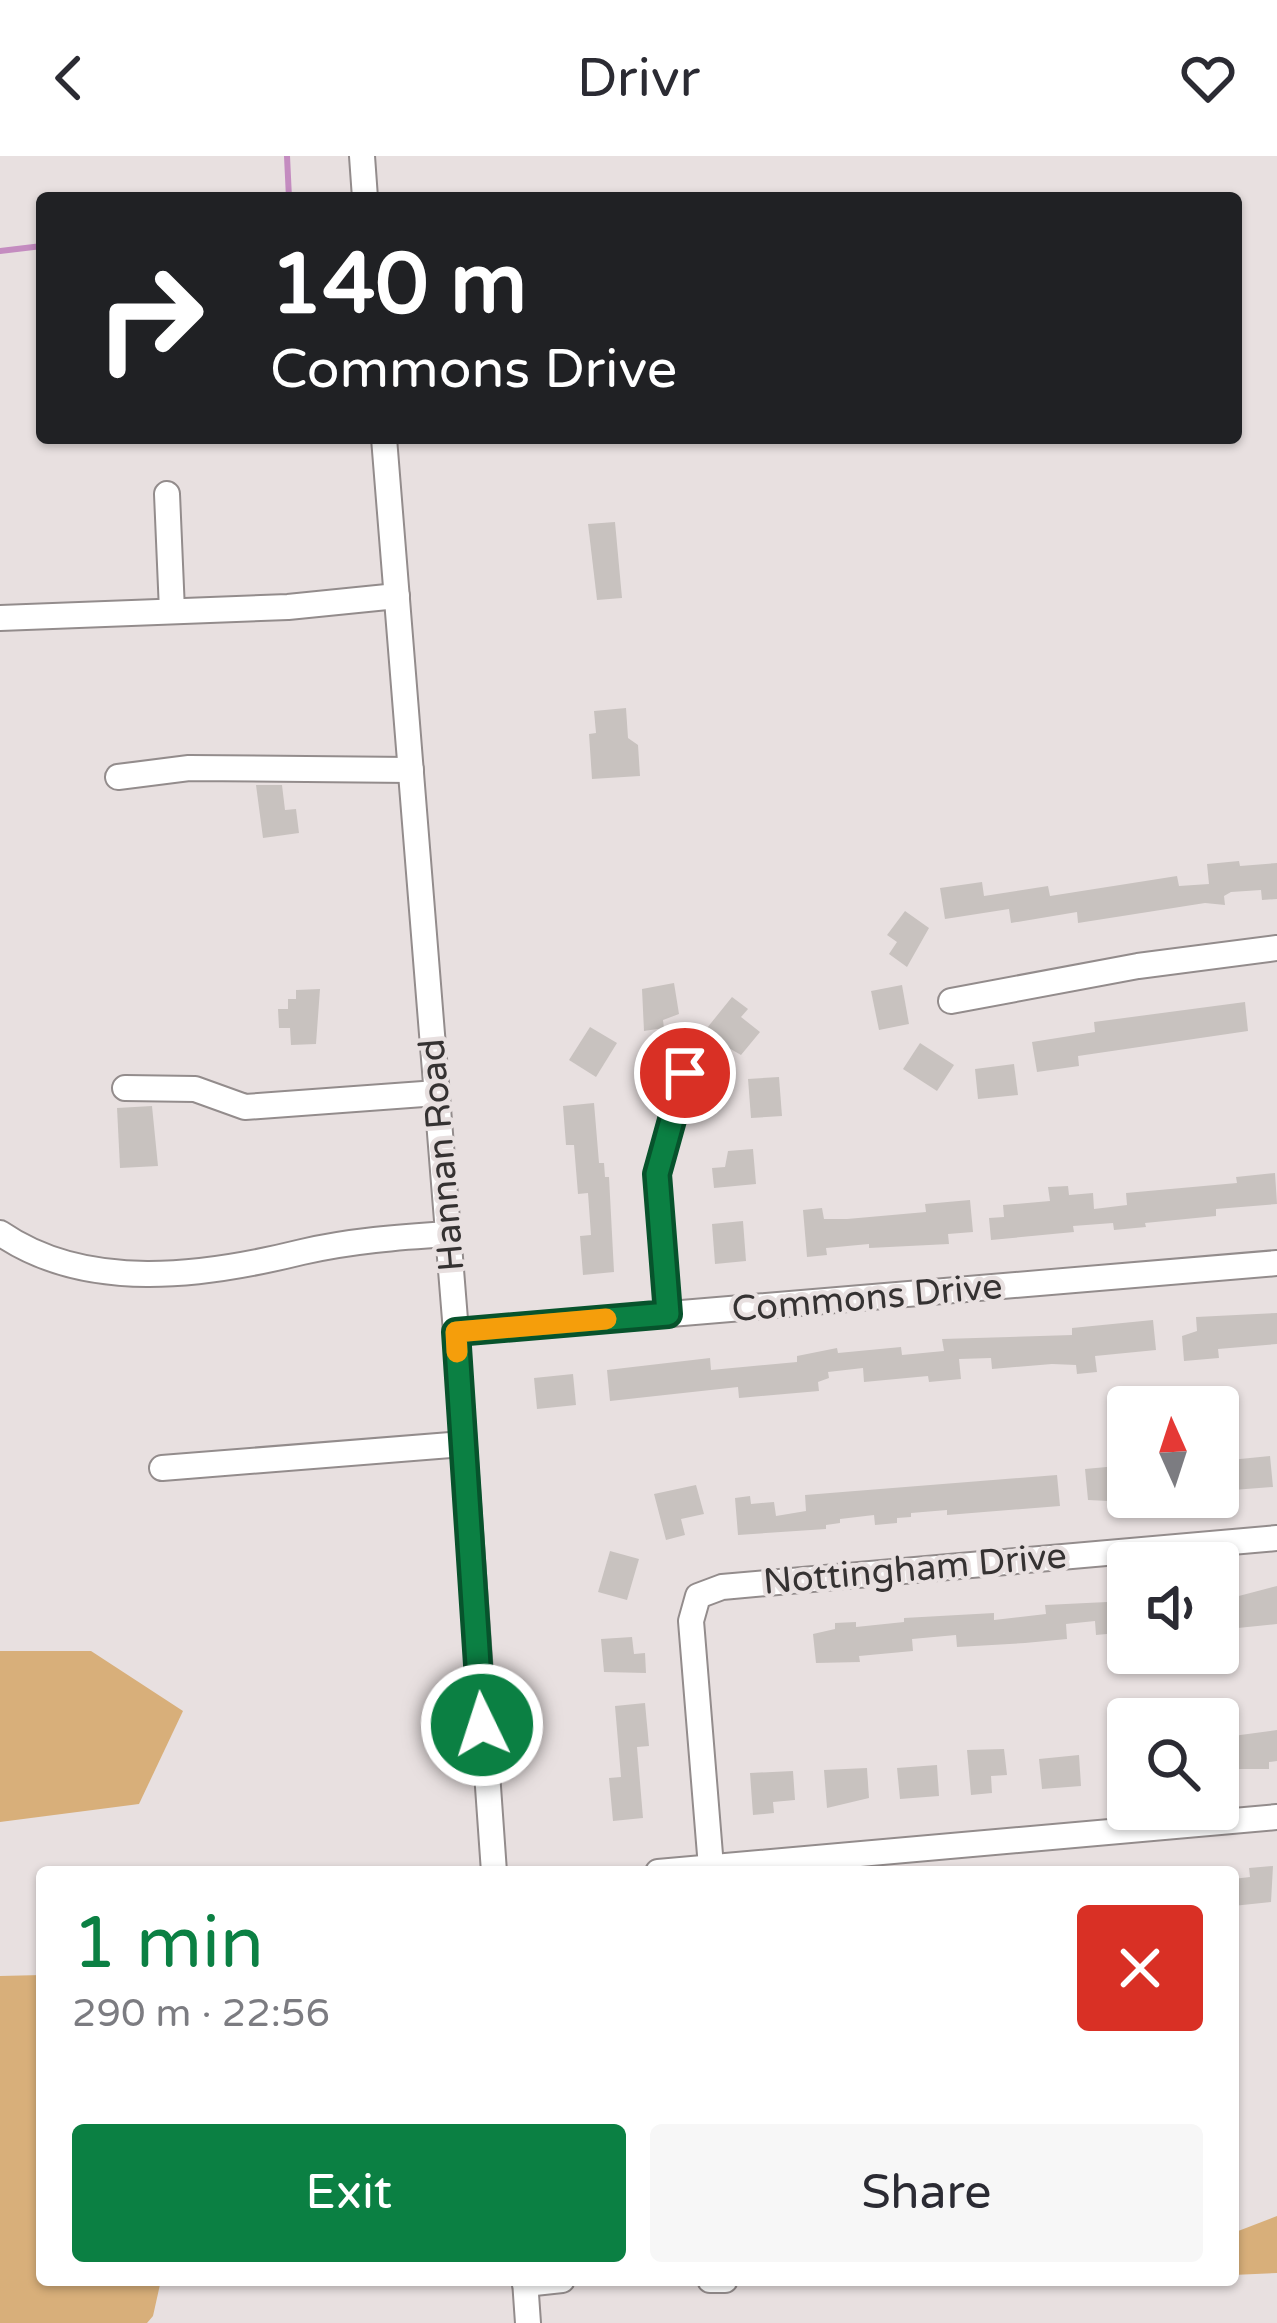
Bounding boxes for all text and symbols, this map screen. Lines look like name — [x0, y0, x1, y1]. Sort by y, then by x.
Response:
icon: back — [36, 45, 102, 111]
icon: heart — [1175, 45, 1241, 111]
text: Drivr — [577, 46, 700, 111]
text: 140 m — [270, 235, 527, 336]
icon: right — [72, 240, 228, 396]
text: Commons Drive — [270, 337, 677, 402]
pin — [634, 1022, 736, 1124]
street label: Hannan Road — [410, 1037, 474, 1273]
icon: arrive — [652, 1040, 718, 1106]
street label: Commons Drive — [730, 1265, 1004, 1331]
north arrow — [1107, 1386, 1239, 1518]
map controls — [1107, 1386, 1239, 1830]
street label: Nottingham Drive — [761, 1534, 1069, 1604]
button: sound — [1107, 1542, 1239, 1674]
position arrow — [419, 1662, 545, 1788]
button: search — [1107, 1698, 1239, 1830]
text: 1 min — [72, 1901, 264, 1988]
button: close — [1077, 1905, 1203, 2031]
text: 290 m · 22:56 — [72, 1990, 330, 2037]
button: Exit — [72, 2124, 626, 2262]
button: Share — [650, 2124, 1203, 2262]

